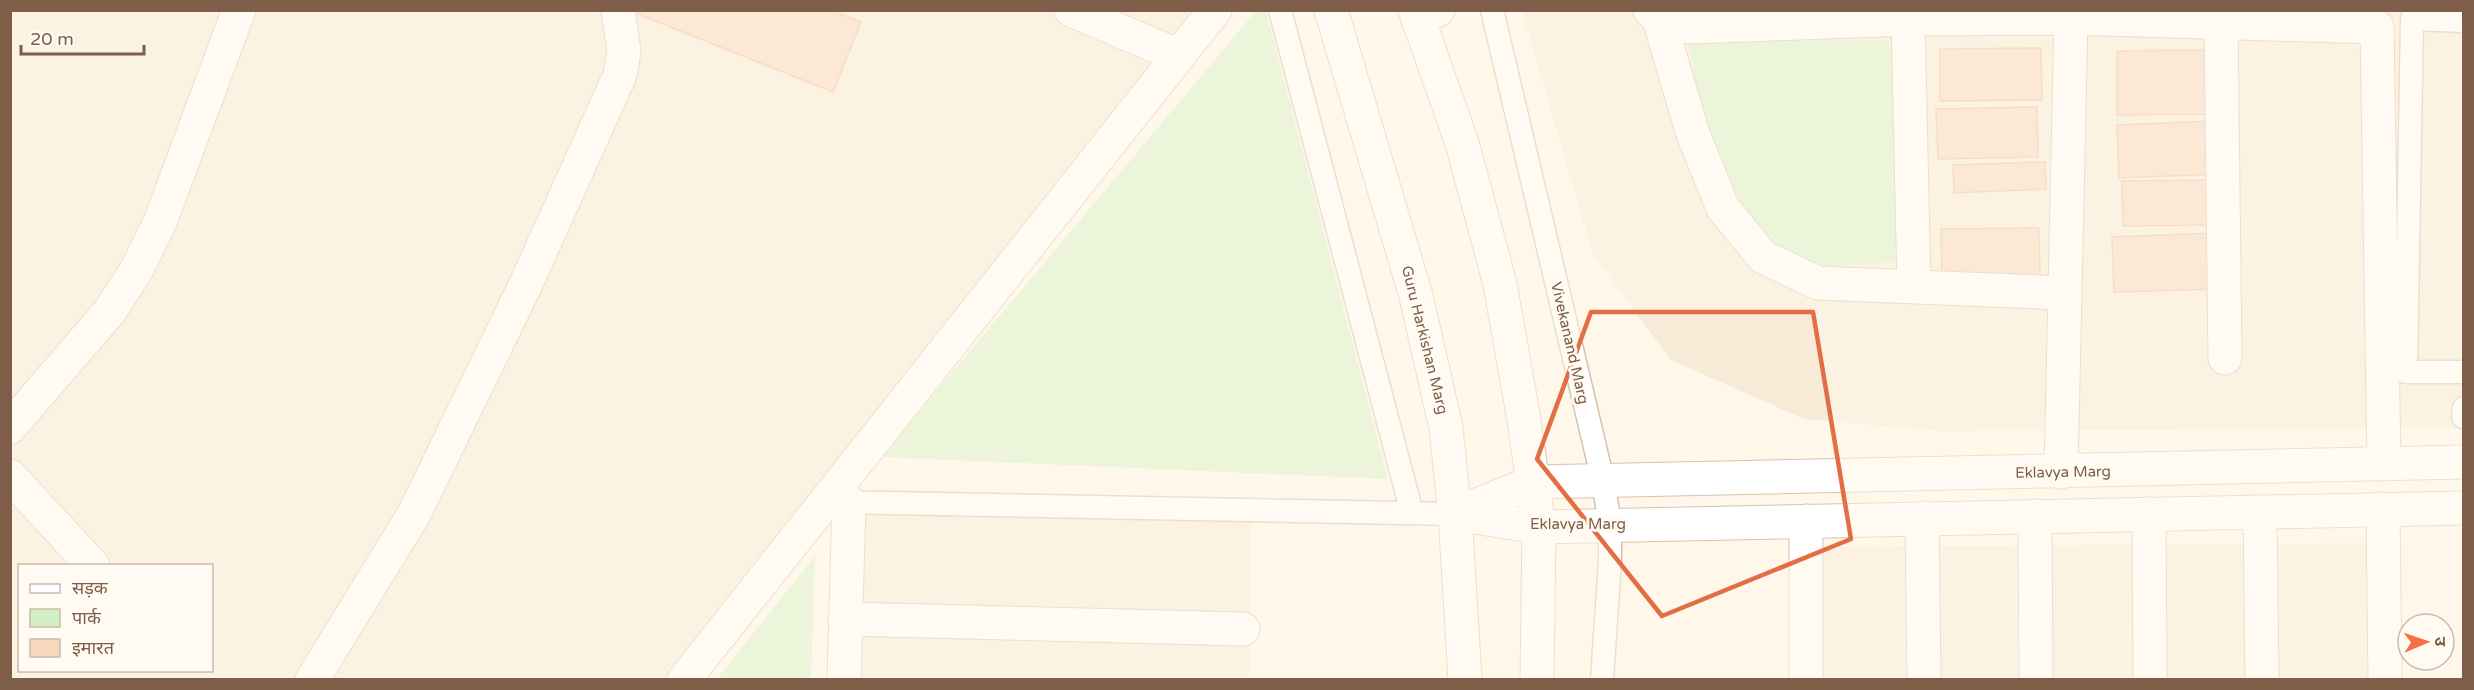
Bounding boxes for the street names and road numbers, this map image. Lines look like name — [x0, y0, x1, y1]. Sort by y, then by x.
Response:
street label: Guru Harkishan Marg — [1398, 264, 1452, 416]
street label: Vivekanand Marg — [1547, 280, 1593, 406]
street label: Eklavya Marg — [2015, 462, 2111, 482]
street label: Eklavya Marg — [1530, 515, 1626, 533]

